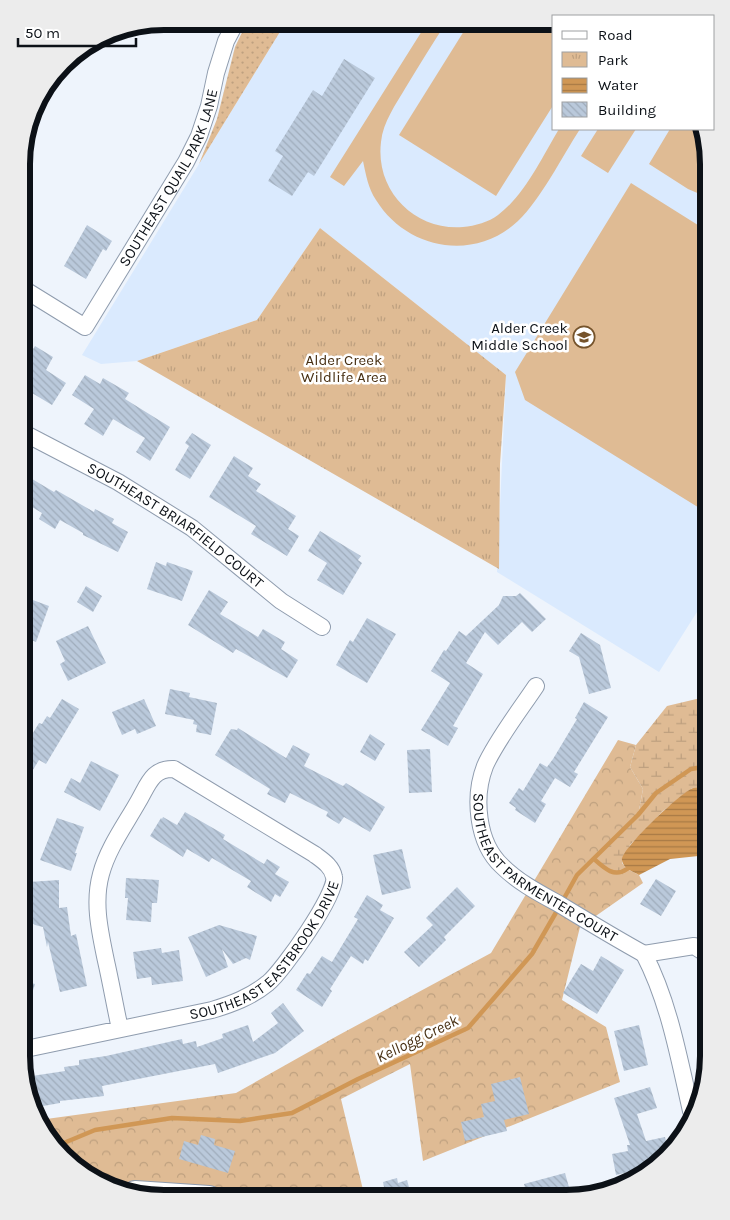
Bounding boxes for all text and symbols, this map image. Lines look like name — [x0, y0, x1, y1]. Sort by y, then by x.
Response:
scale bar — [18, 15, 135, 47]
legend — [552, 15, 715, 130]
text: 50 m — [25, 24, 60, 42]
text: Road — [598, 26, 633, 44]
text: Park — [598, 51, 628, 69]
text: Water — [598, 76, 639, 94]
street label: SOUTHEAST QUAIL PARK LANE — [115, 87, 221, 270]
text: Building — [598, 101, 656, 119]
place label: Alder Creek Middle School — [471, 319, 568, 354]
school or university icon: Alder Creek Middle School — [572, 325, 596, 349]
park label: Alder Creek Wildlife Area — [301, 351, 387, 386]
street label: SOUTHEAST BRIARFIELD COURT — [84, 459, 267, 592]
street label: SOUTHEAST PARMENTER COURT — [469, 793, 621, 946]
street label: SOUTHEAST EASTBROOK DRIVE — [188, 879, 343, 1024]
water label: Kellogg Creek — [373, 1010, 462, 1067]

